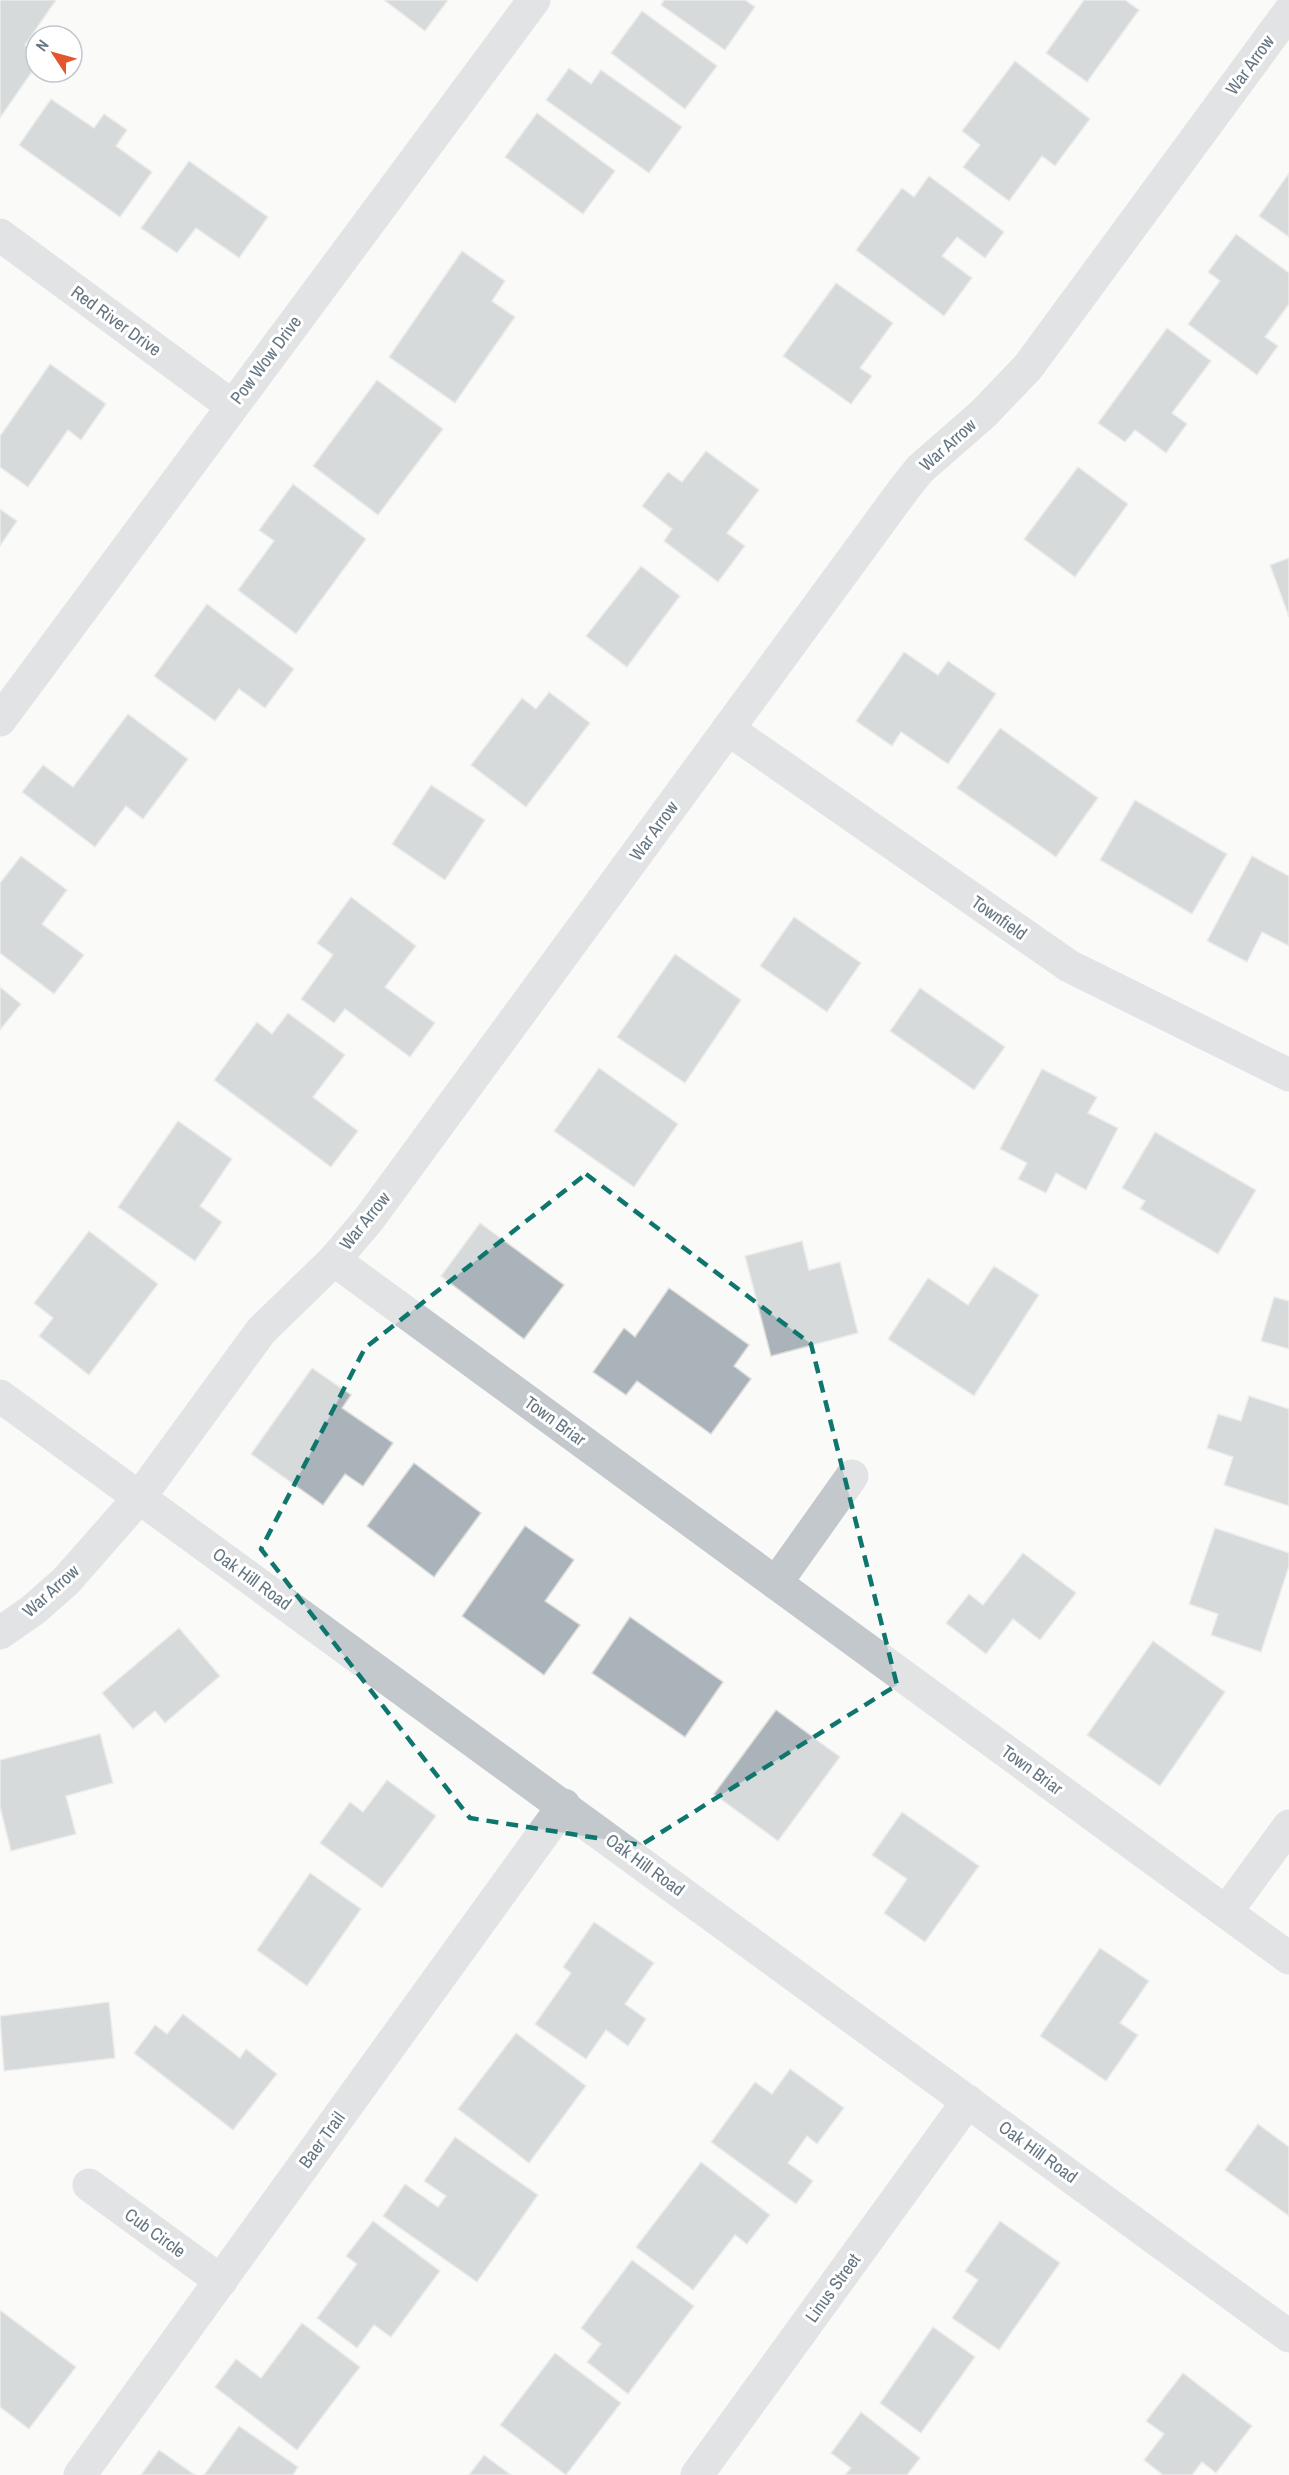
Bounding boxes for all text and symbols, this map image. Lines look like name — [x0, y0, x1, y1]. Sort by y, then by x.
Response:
north arrow — [24, 24, 84, 84]
street label: War Arrow — [1219, 29, 1280, 100]
text: N — [30, 35, 54, 55]
street label: Red River Drive — [66, 279, 166, 362]
street label: Pow Wow Drive — [224, 310, 307, 409]
street label: War Arrow — [914, 412, 982, 477]
street label: War Arrow — [623, 795, 684, 866]
street label: Townfield — [967, 889, 1032, 946]
street label: War Arrow — [333, 1186, 396, 1255]
street label: Town Briar — [519, 1390, 591, 1451]
street label: Oak Hill Road — [208, 1541, 297, 1616]
street label: War Arrow — [17, 1558, 85, 1623]
street label: Town Briar — [996, 1739, 1068, 1800]
street label: Oak Hill Road — [601, 1827, 690, 1902]
street label: Baer Trail — [293, 2106, 351, 2173]
street label: Oak Hill Road — [994, 2114, 1083, 2189]
street label: Cub Circle — [120, 2202, 191, 2263]
street label: Linus Street — [799, 2248, 866, 2327]

